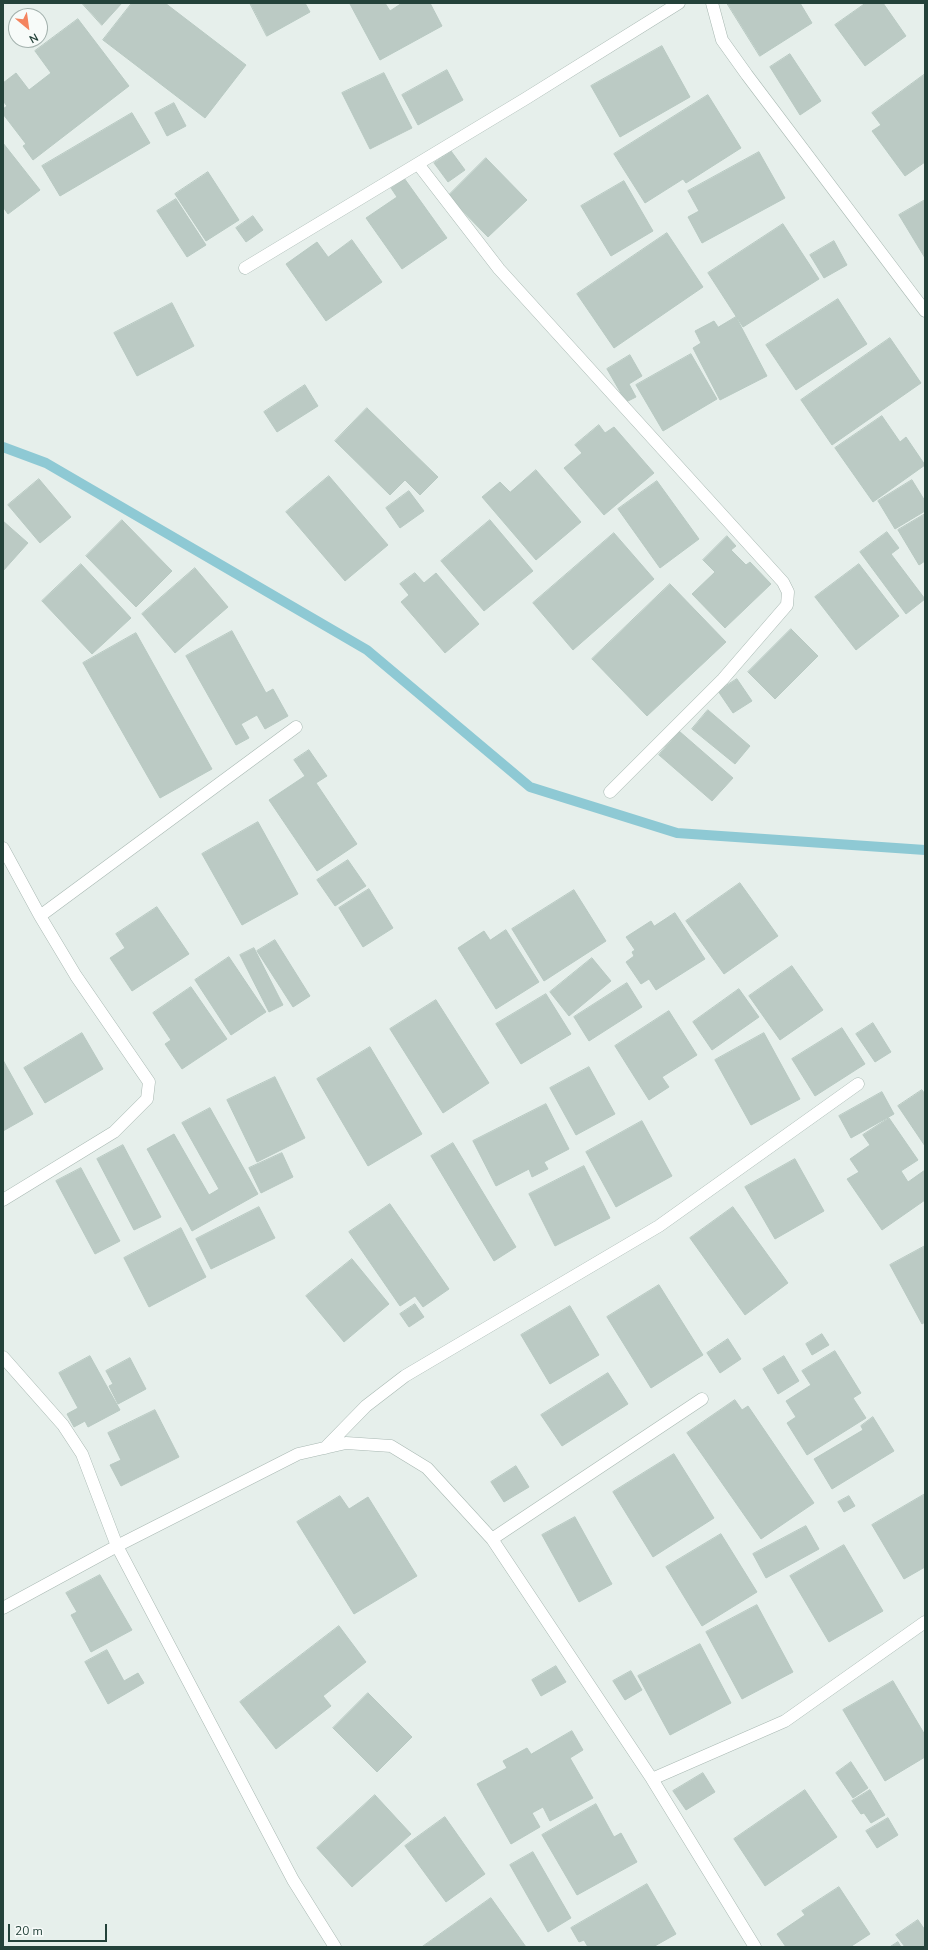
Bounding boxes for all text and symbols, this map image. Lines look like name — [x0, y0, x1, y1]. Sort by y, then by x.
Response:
north arrow — [8, 8, 48, 48]
text: N — [26, 29, 41, 47]
scale bar — [10, 1916, 109, 1942]
text: 20 m — [15, 1923, 43, 1939]

